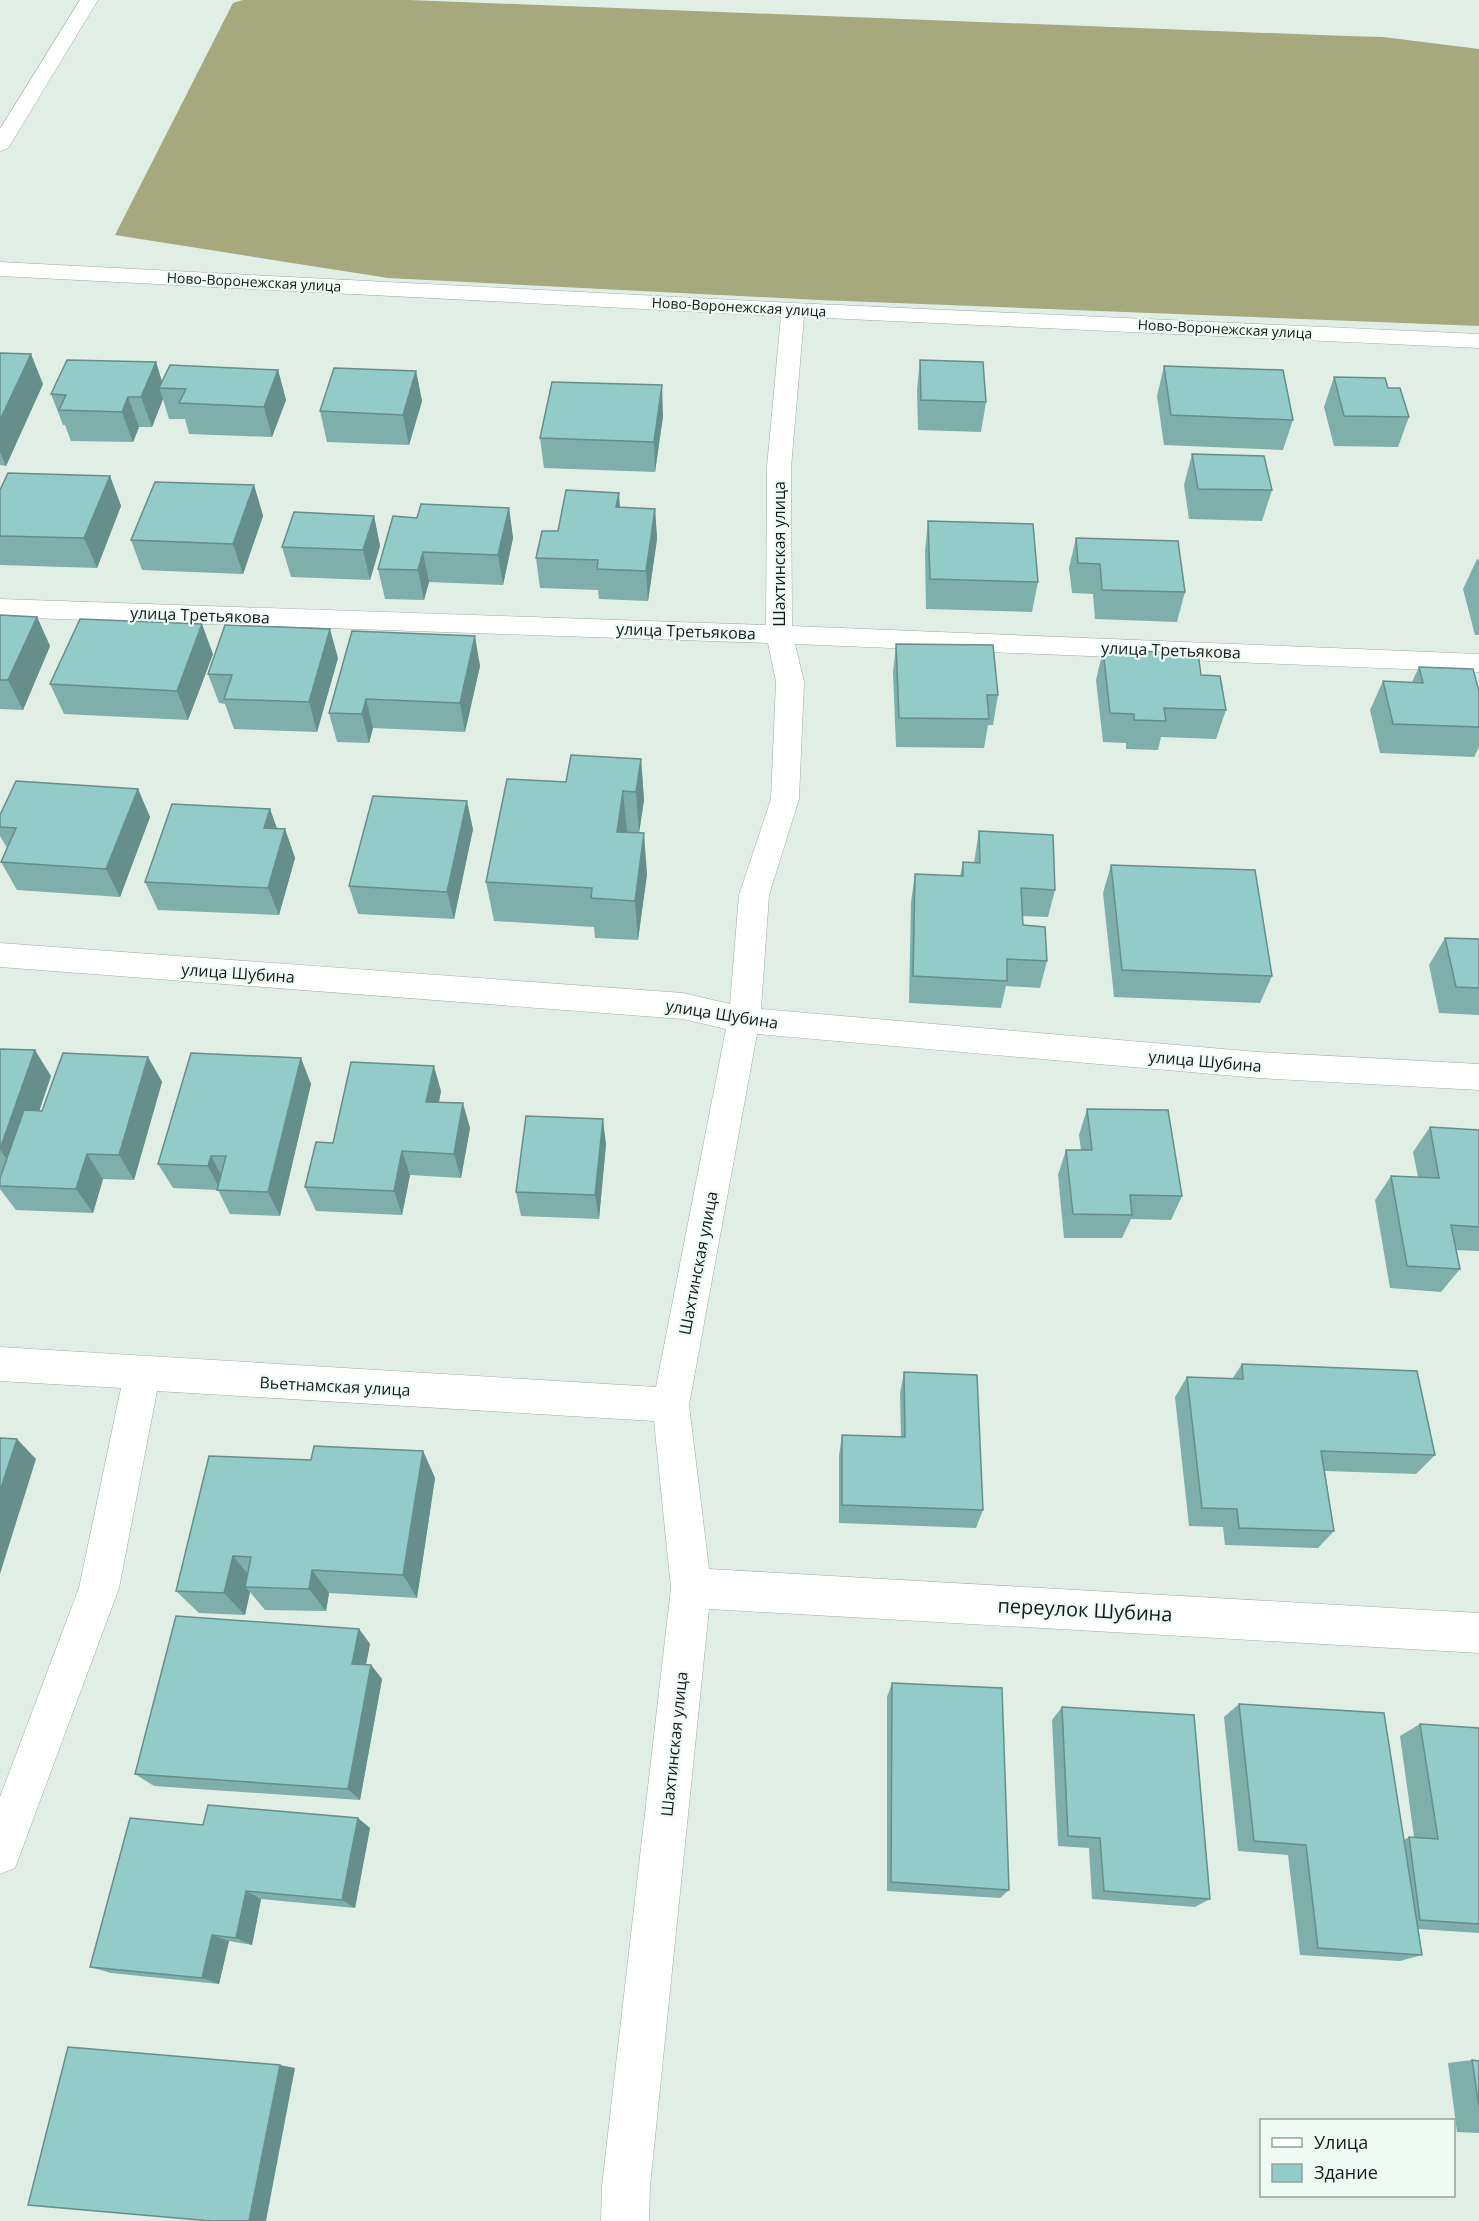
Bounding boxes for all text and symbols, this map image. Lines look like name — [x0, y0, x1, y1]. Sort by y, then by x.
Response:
street label: Ново-Воронежская улица — [166, 267, 342, 296]
street label: Ново-Воронежская улица — [651, 292, 827, 321]
street label: Ново-Воронежская улица — [1137, 314, 1313, 343]
street label: Шахтинская улица — [768, 481, 790, 627]
street label: улица Третьякова — [130, 602, 270, 628]
street label: улица Третьякова — [616, 618, 756, 644]
street label: улица Третьякова — [1101, 637, 1241, 663]
street label: улица Шубина — [181, 958, 295, 988]
street label: улица Шубина — [664, 994, 780, 1034]
street label: улица Шубина — [1147, 1045, 1263, 1077]
street label: Шахтинская улица — [673, 1189, 723, 1337]
street label: Вьетнамская улица — [259, 1371, 411, 1401]
street label: переулок Шубина — [997, 1591, 1173, 1628]
street label: Шахтинская улица — [655, 1670, 693, 1818]
legend — [1260, 2119, 1455, 2197]
text: Улица — [1314, 2130, 1368, 2154]
text: Здание — [1314, 2160, 1378, 2184]

